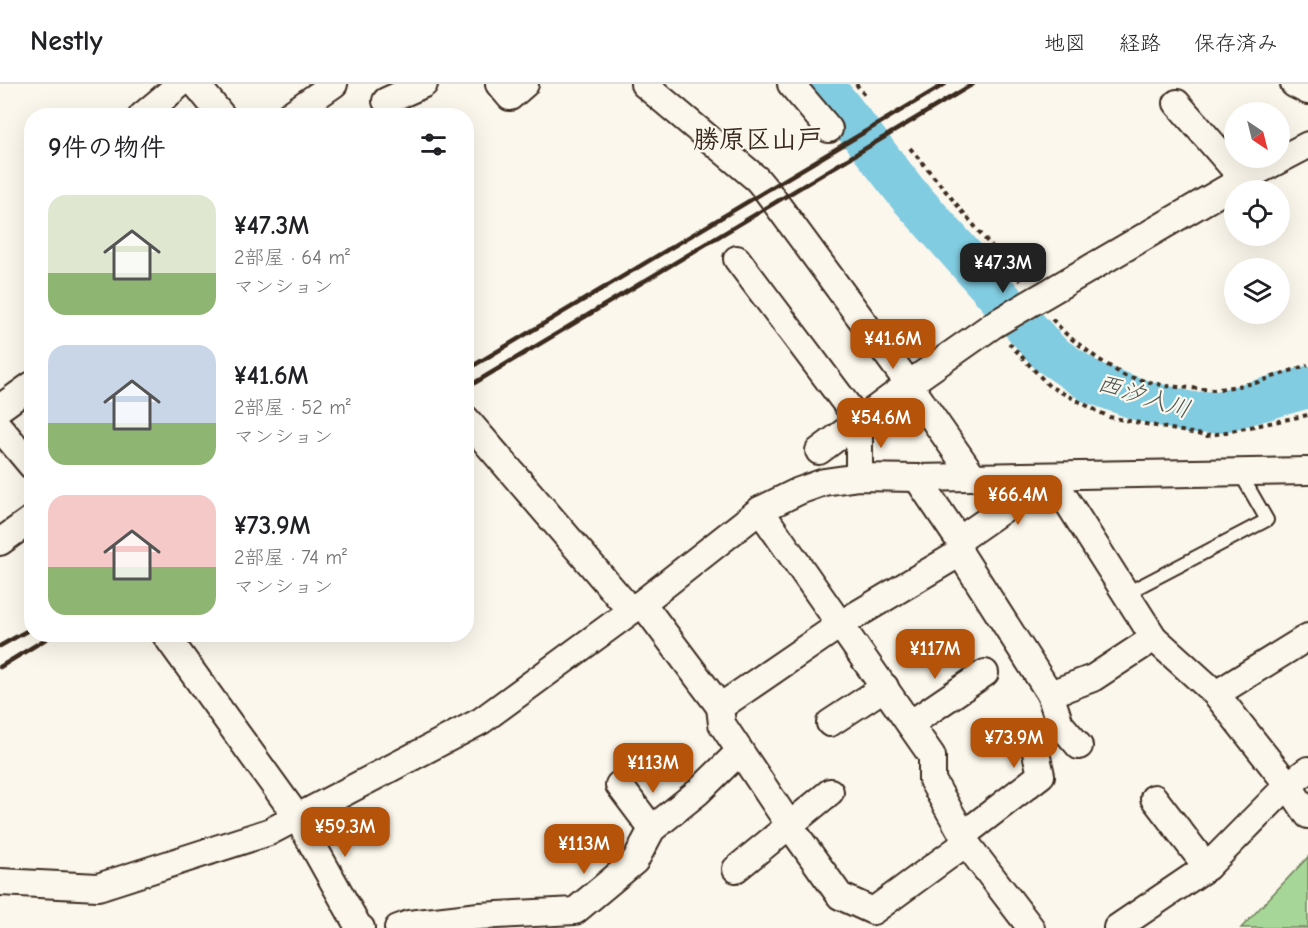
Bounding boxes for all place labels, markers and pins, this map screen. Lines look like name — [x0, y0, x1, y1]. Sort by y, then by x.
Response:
pin: ¥47.3M — [954, 243, 1052, 294]
pin: ¥41.6M — [844, 319, 942, 370]
pin: ¥54.6M — [832, 398, 930, 449]
pin: ¥66.4M — [969, 475, 1067, 526]
pin: ¥117M — [893, 629, 977, 680]
pin: ¥73.9M — [965, 718, 1063, 769]
pin: ¥113M — [611, 743, 695, 794]
pin: ¥59.3M — [296, 807, 394, 858]
pin: ¥113M — [542, 824, 626, 875]

